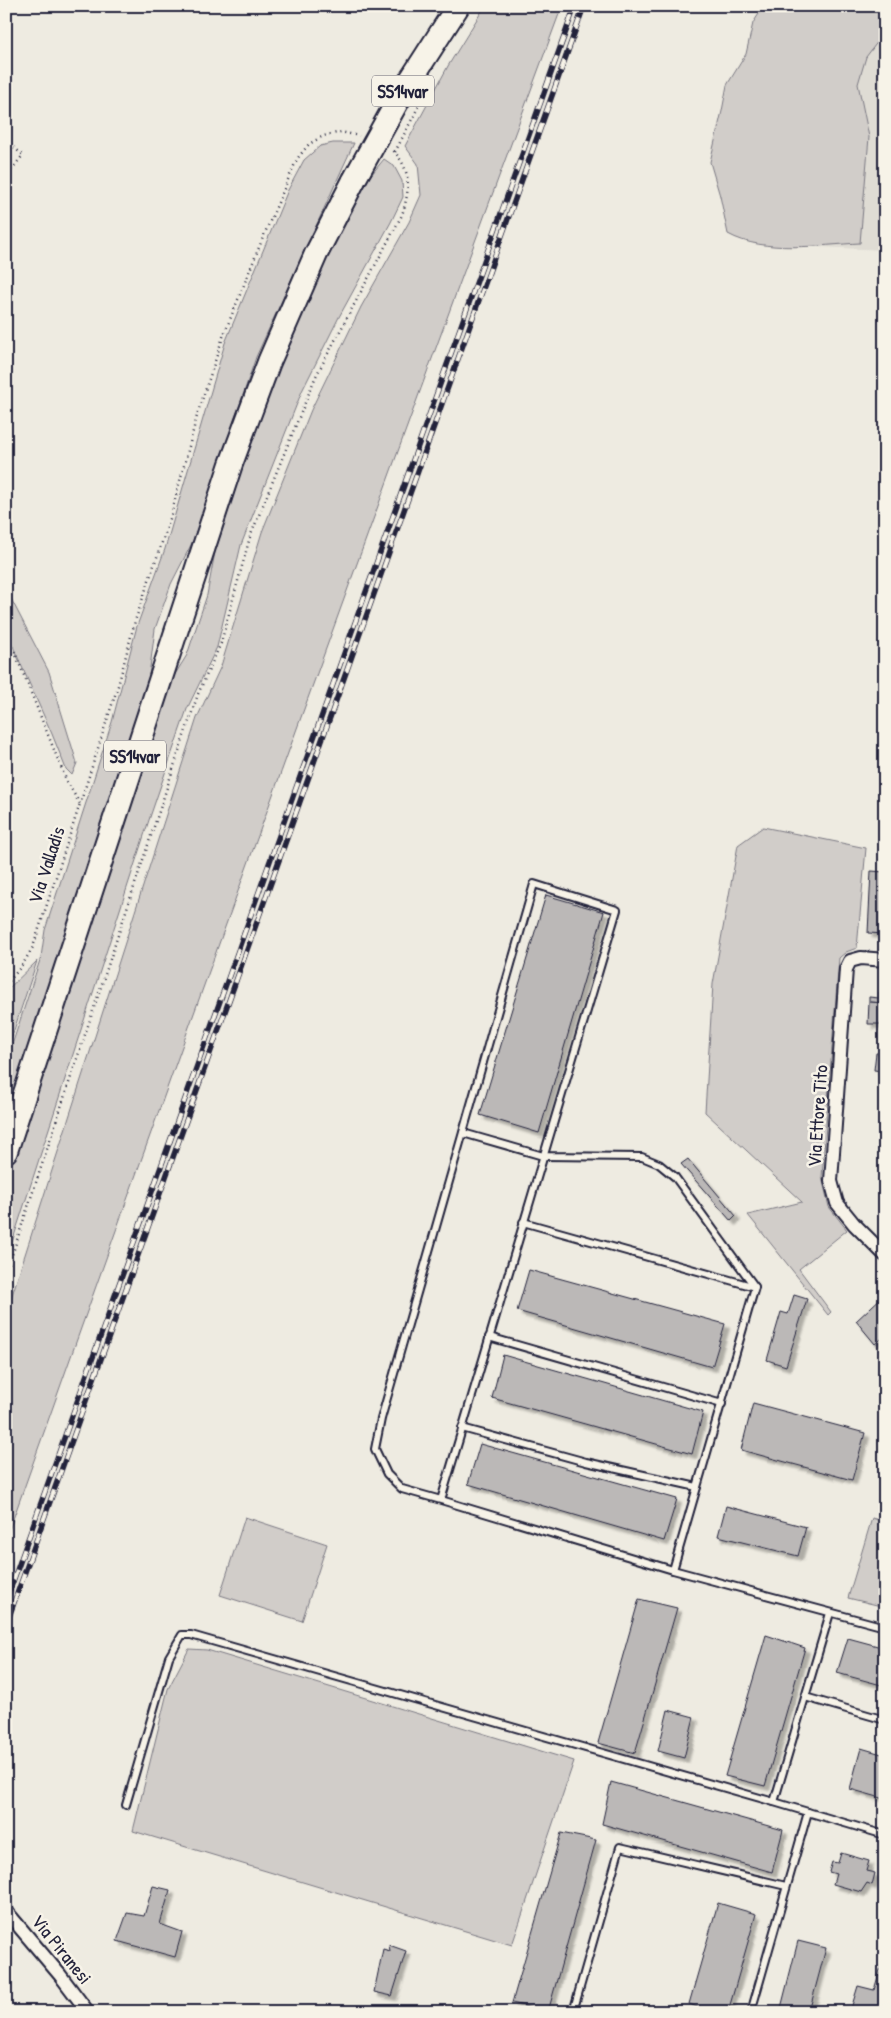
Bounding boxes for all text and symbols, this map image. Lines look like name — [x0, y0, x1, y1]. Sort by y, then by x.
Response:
road number: SS14var — [372, 76, 434, 106]
road number: SS14var — [104, 740, 166, 771]
street label: Via Valladis — [21, 823, 71, 907]
street label: Via Ettore Tito — [800, 1064, 834, 1168]
street label: Via Piranesi — [26, 1909, 98, 1989]

